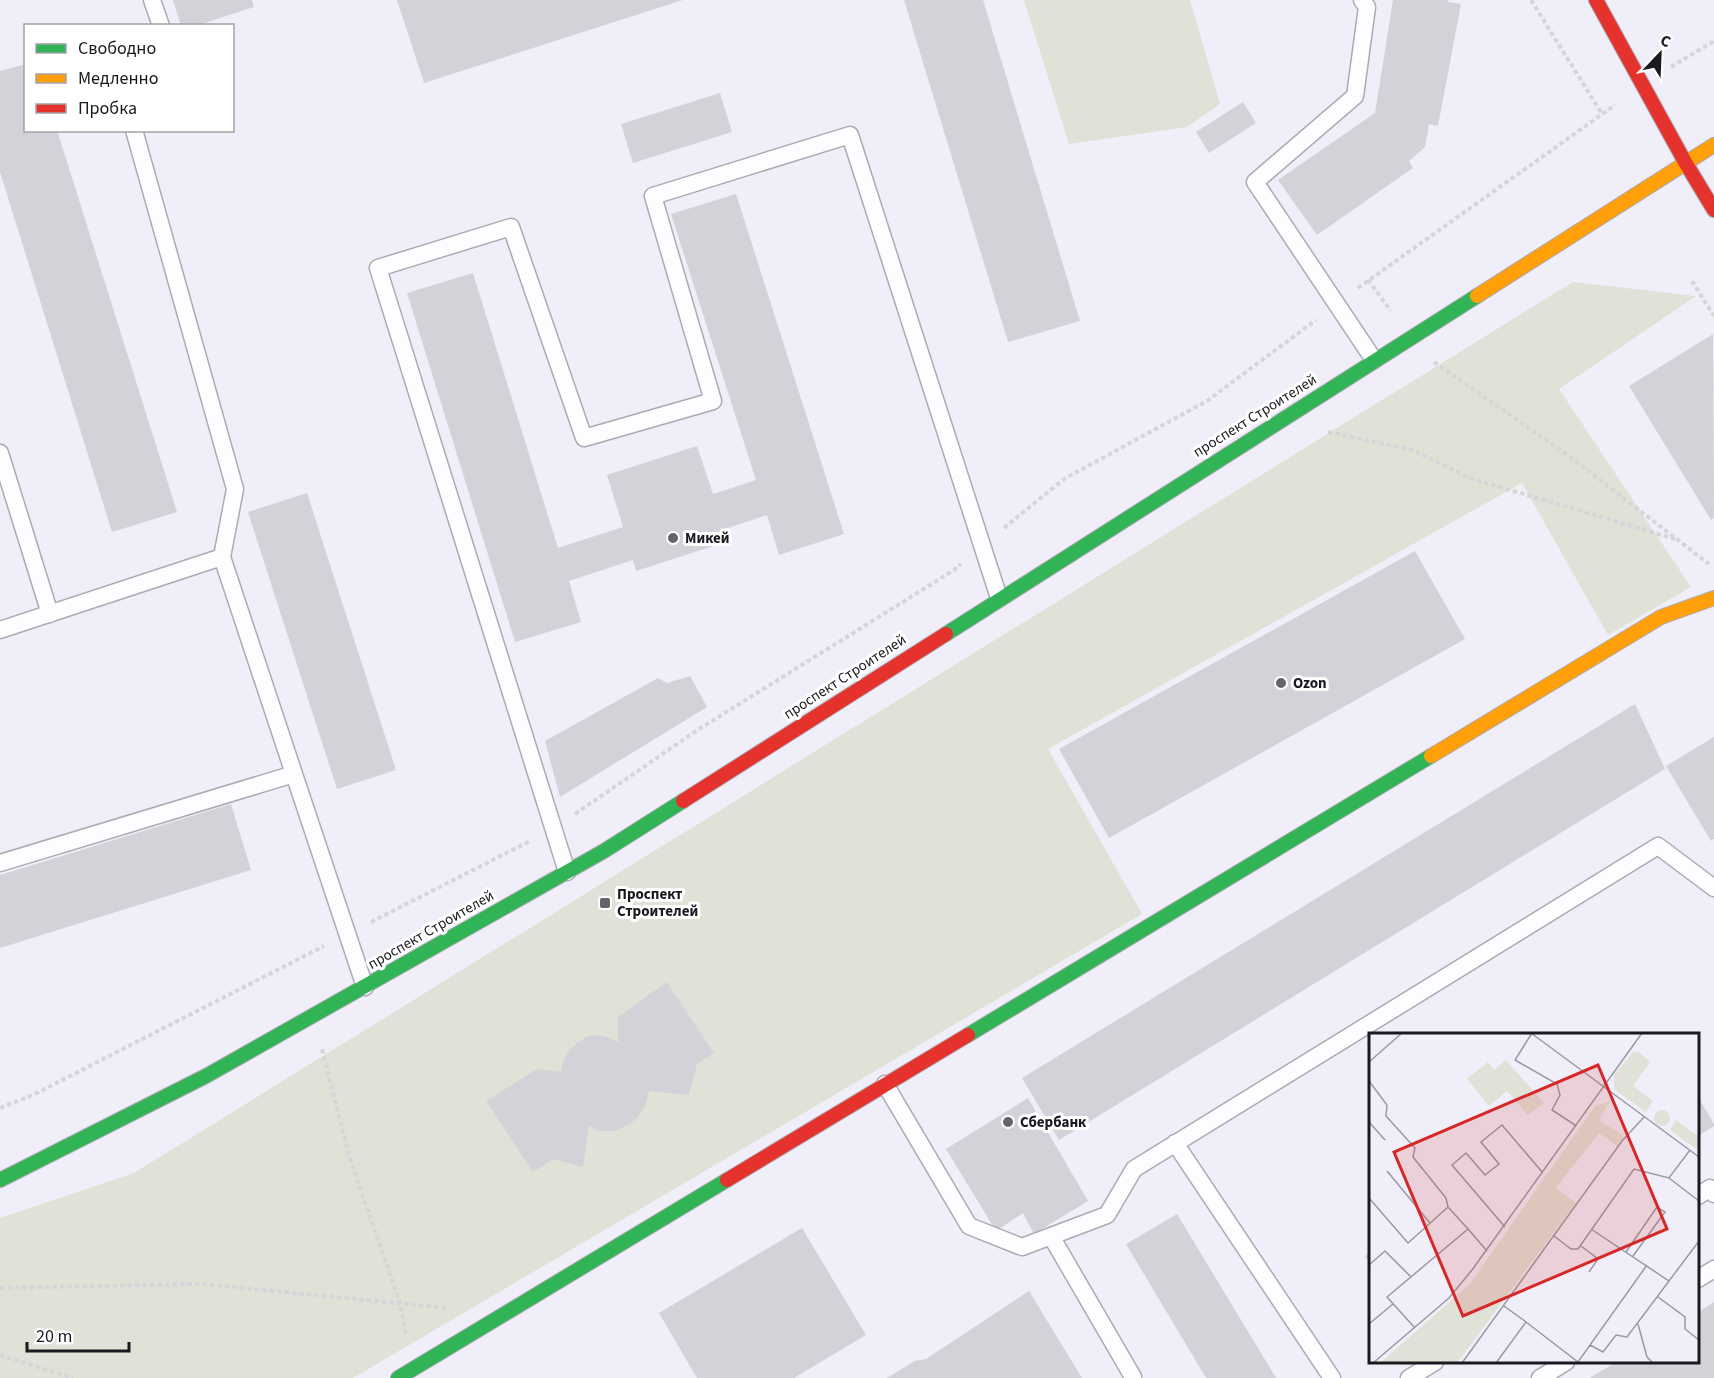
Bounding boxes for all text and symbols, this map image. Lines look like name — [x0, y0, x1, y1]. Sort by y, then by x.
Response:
legend — [24, 24, 234, 132]
north arrow — [1630, 24, 1690, 84]
text: С — [1657, 29, 1674, 53]
text: Свободно — [78, 36, 156, 61]
text: Медленно — [78, 66, 158, 91]
text: Пробка — [78, 96, 137, 121]
street label: проспект Строителей — [1189, 369, 1321, 463]
place label: Микей — [685, 528, 730, 549]
marker: Микей — [666, 531, 680, 545]
street label: проспект Строителей — [780, 629, 910, 725]
place label: Ozon — [1293, 673, 1327, 694]
marker: Ozon — [1274, 676, 1288, 690]
place label: Проспект Строителей — [617, 884, 698, 922]
street label: проспект Строителей — [364, 885, 498, 975]
marker: Проспект Строителей — [598, 896, 612, 910]
inset map — [1369, 1033, 1699, 1363]
place label: Сбербанк — [1020, 1112, 1087, 1133]
marker: Сбербанк — [1001, 1115, 1015, 1129]
scale bar — [27, 1315, 129, 1353]
text: 20 m — [36, 1324, 72, 1349]

